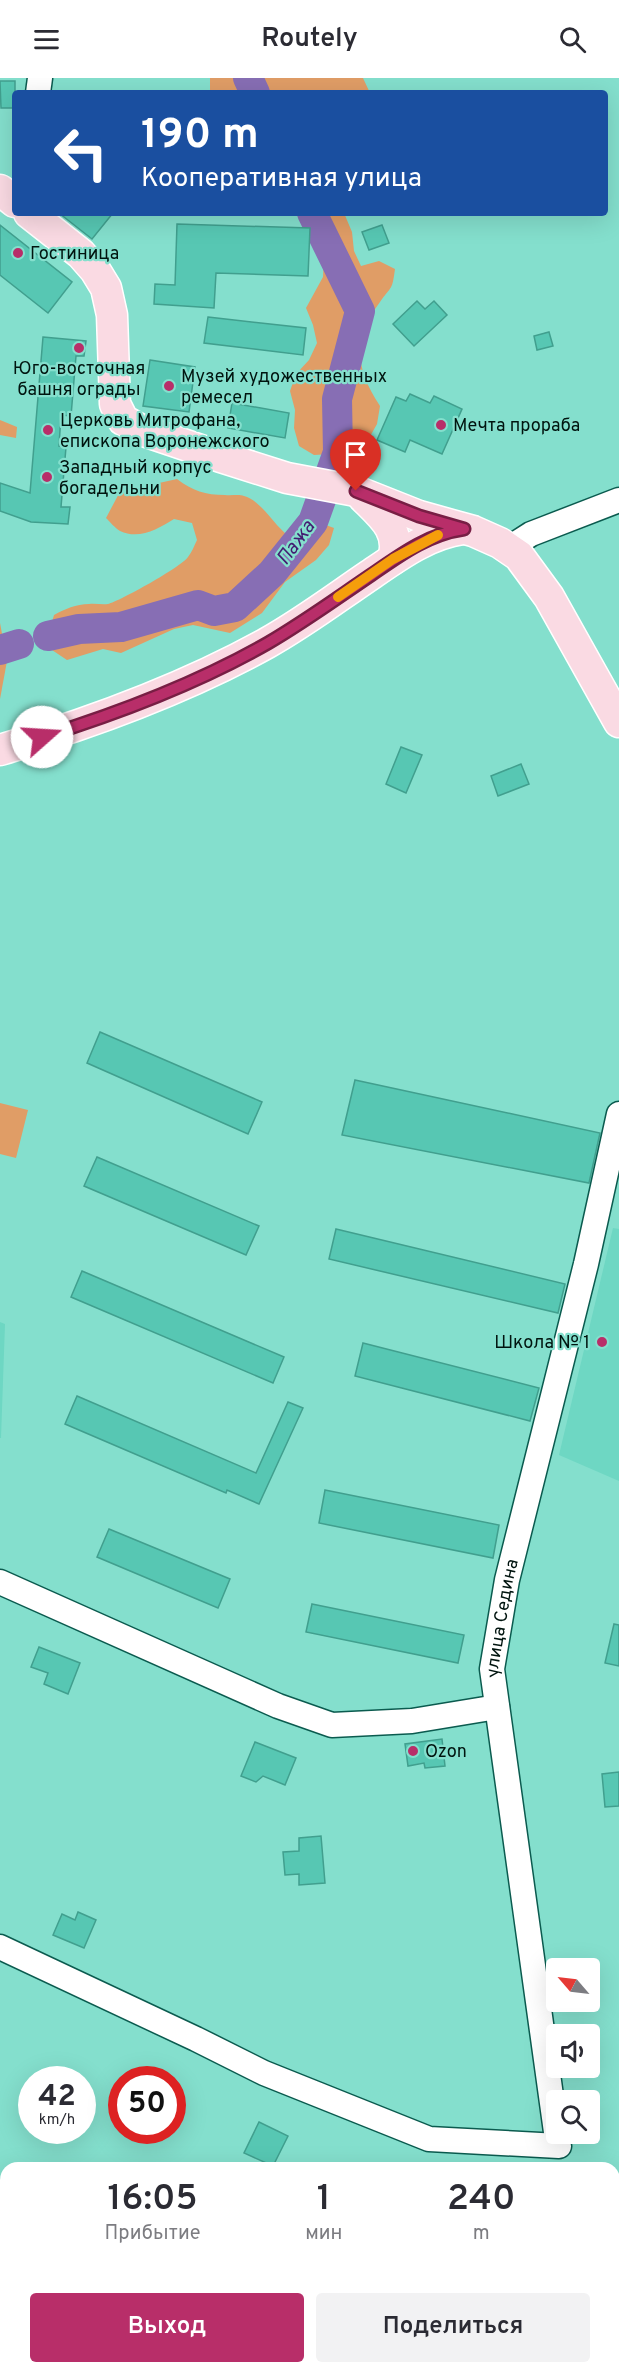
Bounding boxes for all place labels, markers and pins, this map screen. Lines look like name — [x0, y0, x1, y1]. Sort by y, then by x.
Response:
place label: Гостиница — [30, 243, 119, 266]
marker: Гостиница — [11, 246, 25, 260]
marker: Юго-восточная башня ограды — [72, 341, 86, 355]
place label: Юго-восточная башня ограды — [13, 358, 145, 402]
place label: Музей художественных ремесел — [181, 366, 387, 410]
marker: Музей художественных ремесел — [162, 379, 176, 393]
place label: Церковь Митрофана, епископа Воронежского — [60, 410, 270, 454]
place label: Мечта прораба — [453, 415, 580, 438]
marker: Мечта прораба — [434, 418, 448, 432]
marker: Церковь Митрофана, епископа Воронежского — [41, 423, 55, 437]
pin — [330, 429, 381, 491]
place label: Западный корпус богадельни — [59, 457, 212, 501]
marker: Западный корпус богадельни — [40, 470, 54, 484]
place label: Школа № 1 — [494, 1332, 590, 1355]
marker: Школа № 1 — [595, 1335, 609, 1349]
place label: Ozon — [425, 1741, 467, 1764]
marker: Ozon — [406, 1744, 420, 1758]

